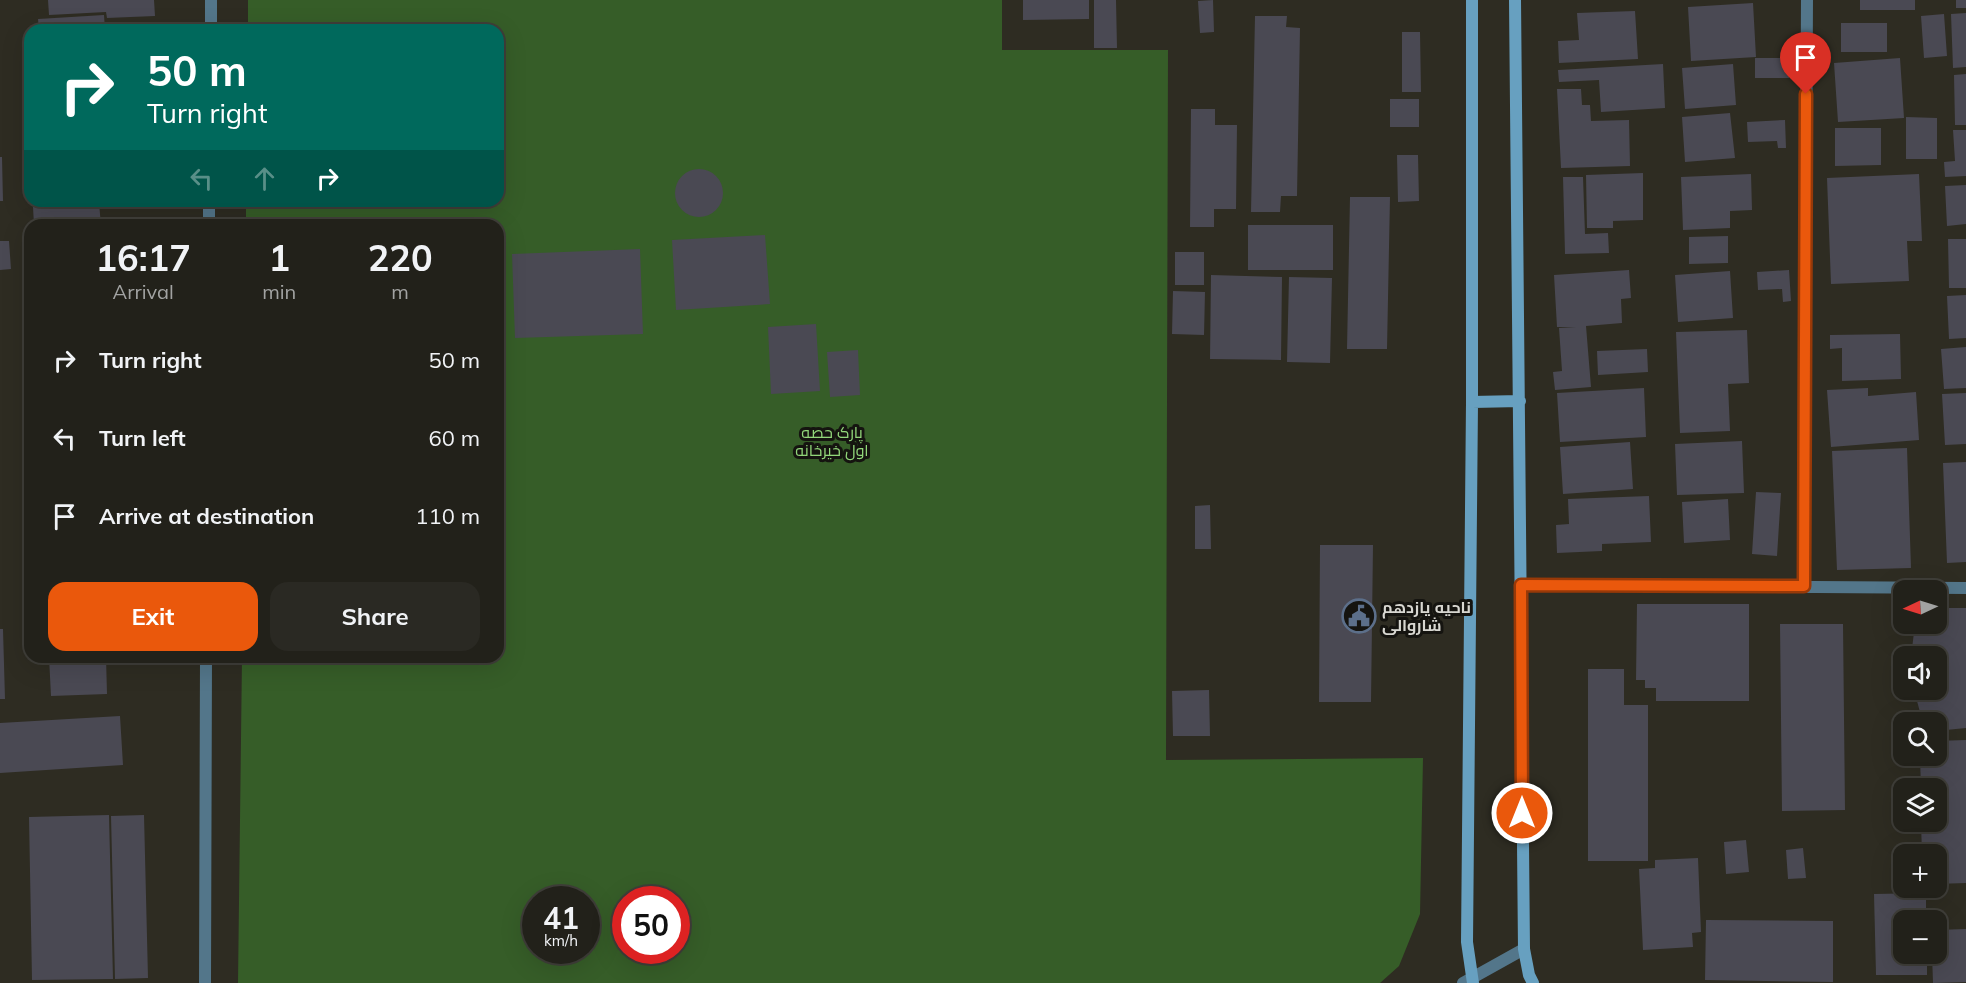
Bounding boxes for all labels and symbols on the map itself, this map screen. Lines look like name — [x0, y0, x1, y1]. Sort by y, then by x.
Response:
pin — [1780, 32, 1831, 94]
park label: پارک حصه اول خیرخانه — [795, 422, 869, 461]
north arrow — [1893, 580, 1947, 634]
place label: ناحیه یازدهم شاروالی — [1382, 597, 1471, 635]
public building icon: ناحیه یازدهم شاروالی — [1341, 598, 1377, 634]
position arrow — [1490, 781, 1554, 845]
speed limit sign: 50 — [612, 886, 690, 964]

